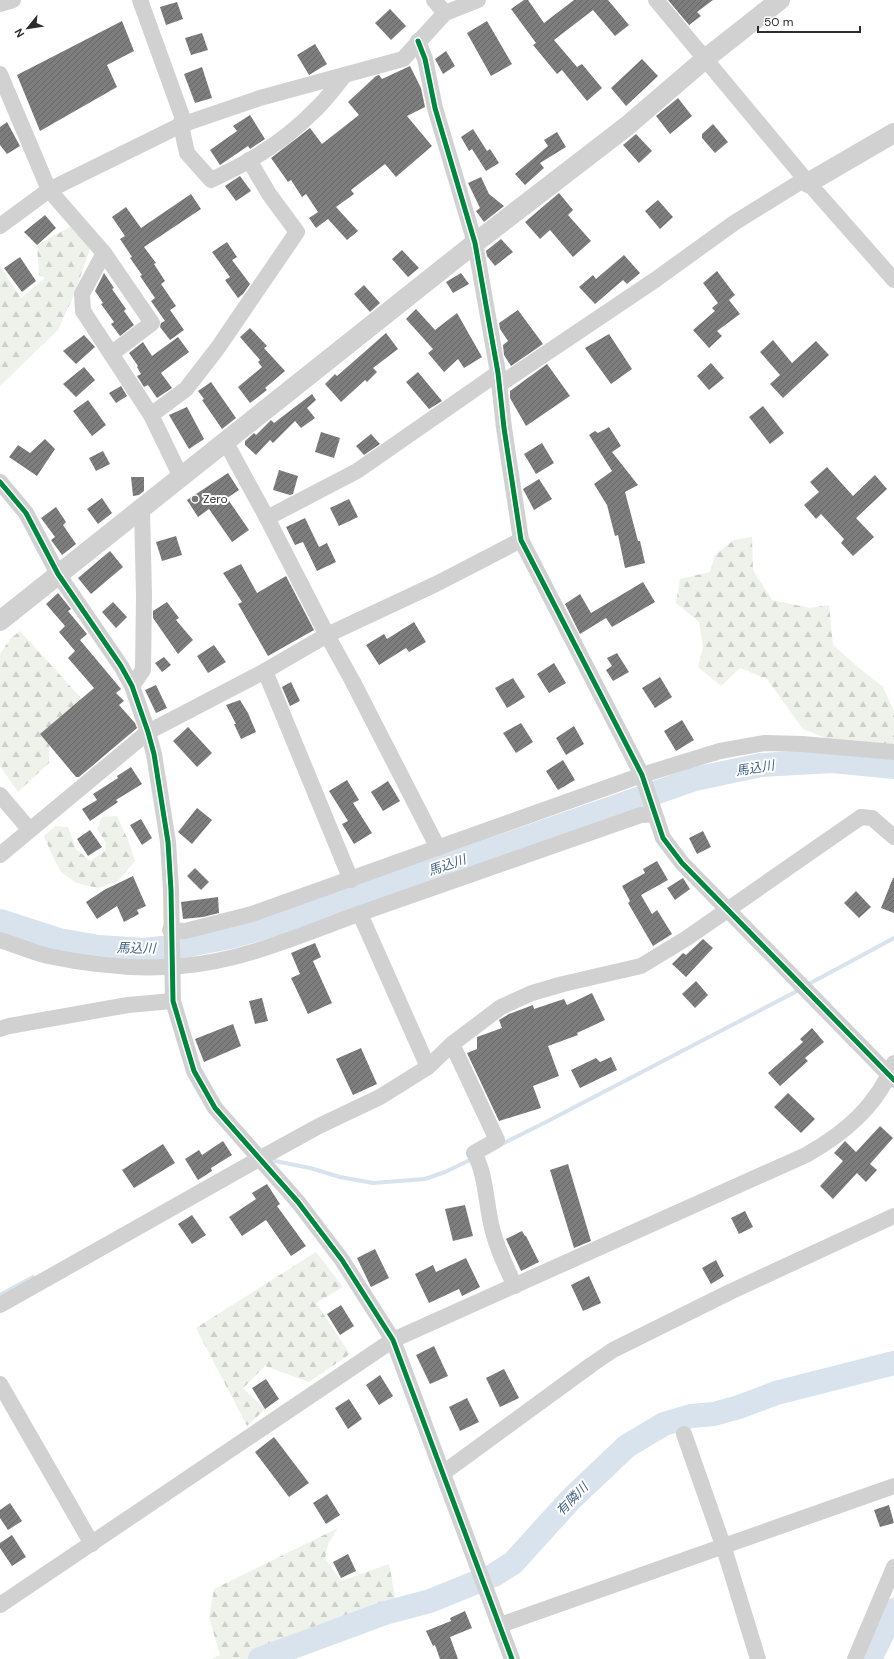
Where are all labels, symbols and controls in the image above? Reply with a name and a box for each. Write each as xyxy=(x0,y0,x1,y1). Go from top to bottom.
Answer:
north arrow xyxy=(8,8,48,48)
scale bar xyxy=(758,8,860,34)
text: 50 m xyxy=(764,14,793,30)
text: N xyxy=(11,26,27,40)
place label: Zero xyxy=(203,491,228,507)
marker: Zero xyxy=(190,494,200,504)
water label: 馬込川 xyxy=(734,756,778,779)
water label: 馬込川 xyxy=(426,850,470,879)
water label: 馬込川 xyxy=(116,939,158,957)
water label: 有隣川 xyxy=(552,1478,593,1519)

